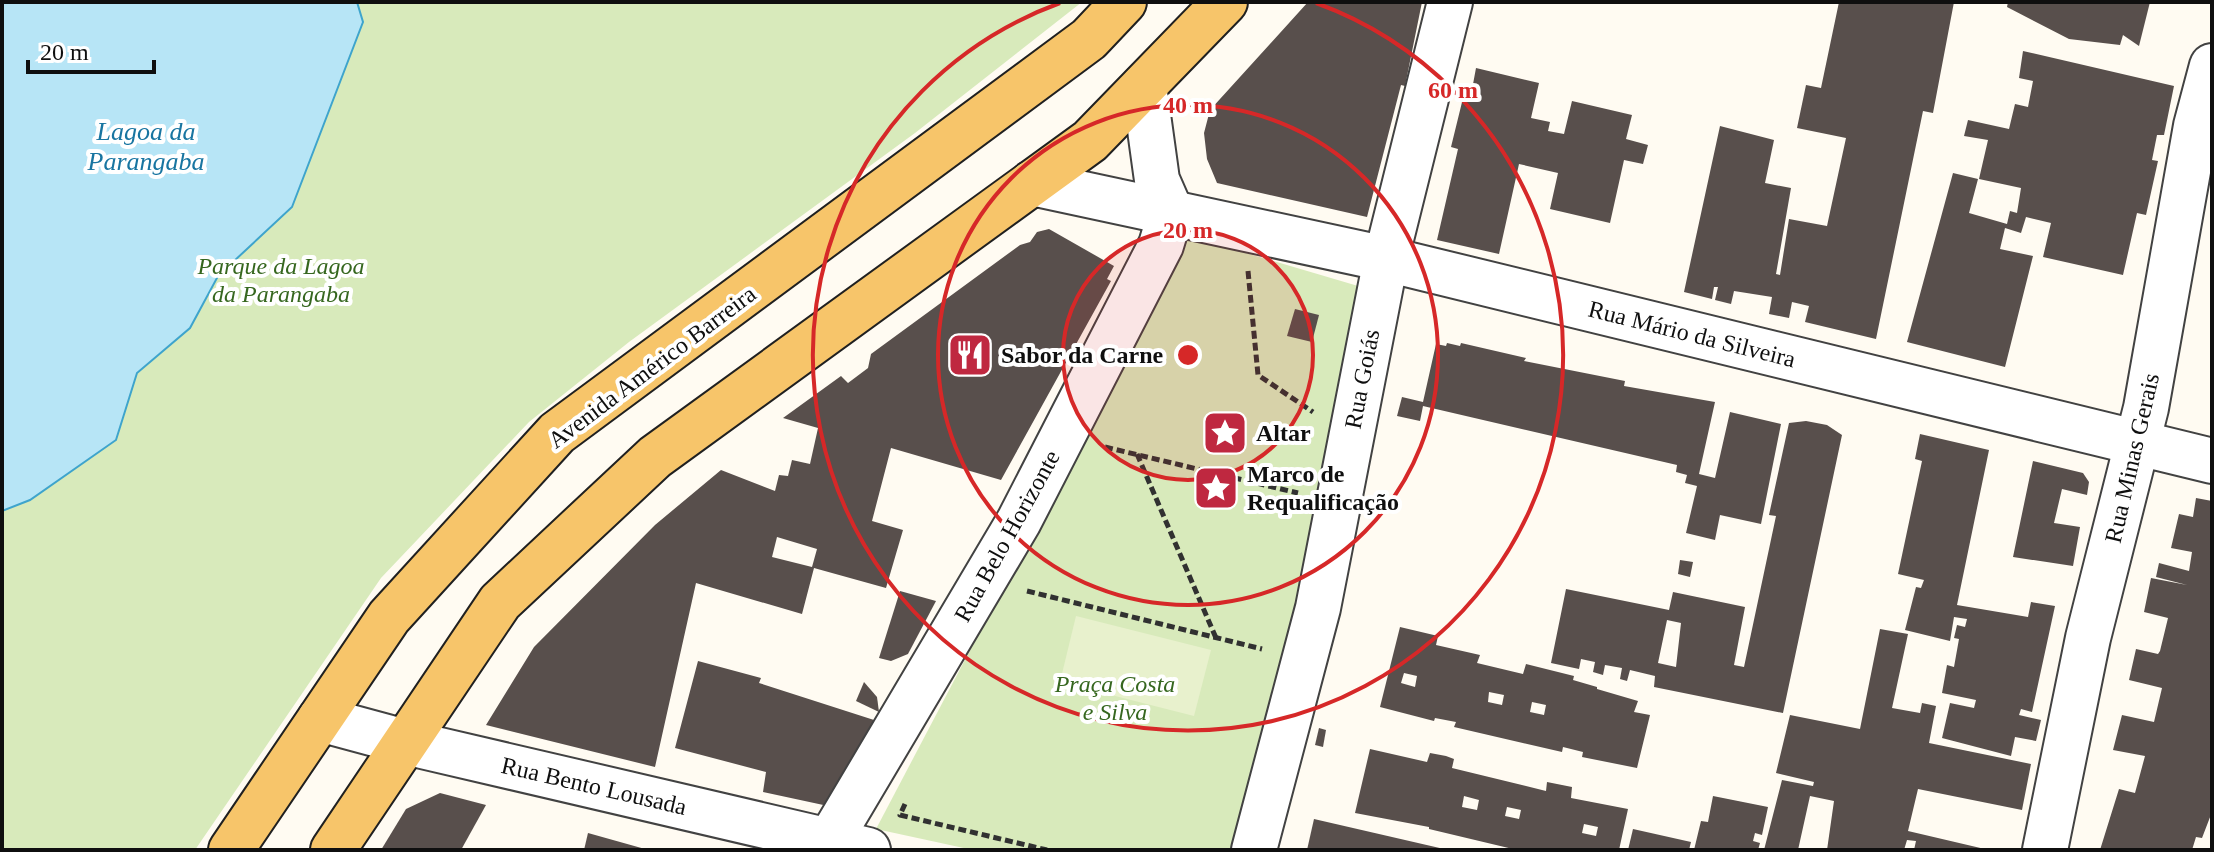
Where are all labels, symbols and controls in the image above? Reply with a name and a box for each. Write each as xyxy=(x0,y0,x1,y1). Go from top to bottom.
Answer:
scale bar xyxy=(28,24,154,74)
text: 20 m xyxy=(40,39,89,65)
text: 60 m xyxy=(1428,77,1478,103)
text: 40 m xyxy=(1163,92,1213,118)
water label: Lagoa da Parangaba xyxy=(87,117,205,176)
text: 20 m xyxy=(1163,217,1213,243)
park label: Parque da Lagoa da Parangaba xyxy=(196,253,365,307)
street label: Avenida Américo Barreira xyxy=(543,280,761,453)
street label: Rua Mário da Silveira xyxy=(1586,296,1799,372)
street label: Rua Goiás xyxy=(1340,327,1384,431)
restaurant icon: Sabor da Carne xyxy=(946,331,994,379)
centre of rings xyxy=(1174,341,1202,369)
place label: Sabor da Carne xyxy=(1001,342,1164,368)
street label: Rua Minas Gerais xyxy=(2100,371,2164,545)
place icon: Altar xyxy=(1201,409,1249,457)
place label: Altar xyxy=(1256,420,1311,446)
street label: Rua Belo Horizonte xyxy=(949,446,1065,626)
place label: Marco de Requalificação xyxy=(1247,461,1399,515)
place icon: Marco de Requalificação xyxy=(1192,464,1240,512)
park label: Praça Costa e Silva xyxy=(1054,671,1175,725)
street label: Rua Bento Lousada xyxy=(499,752,689,820)

